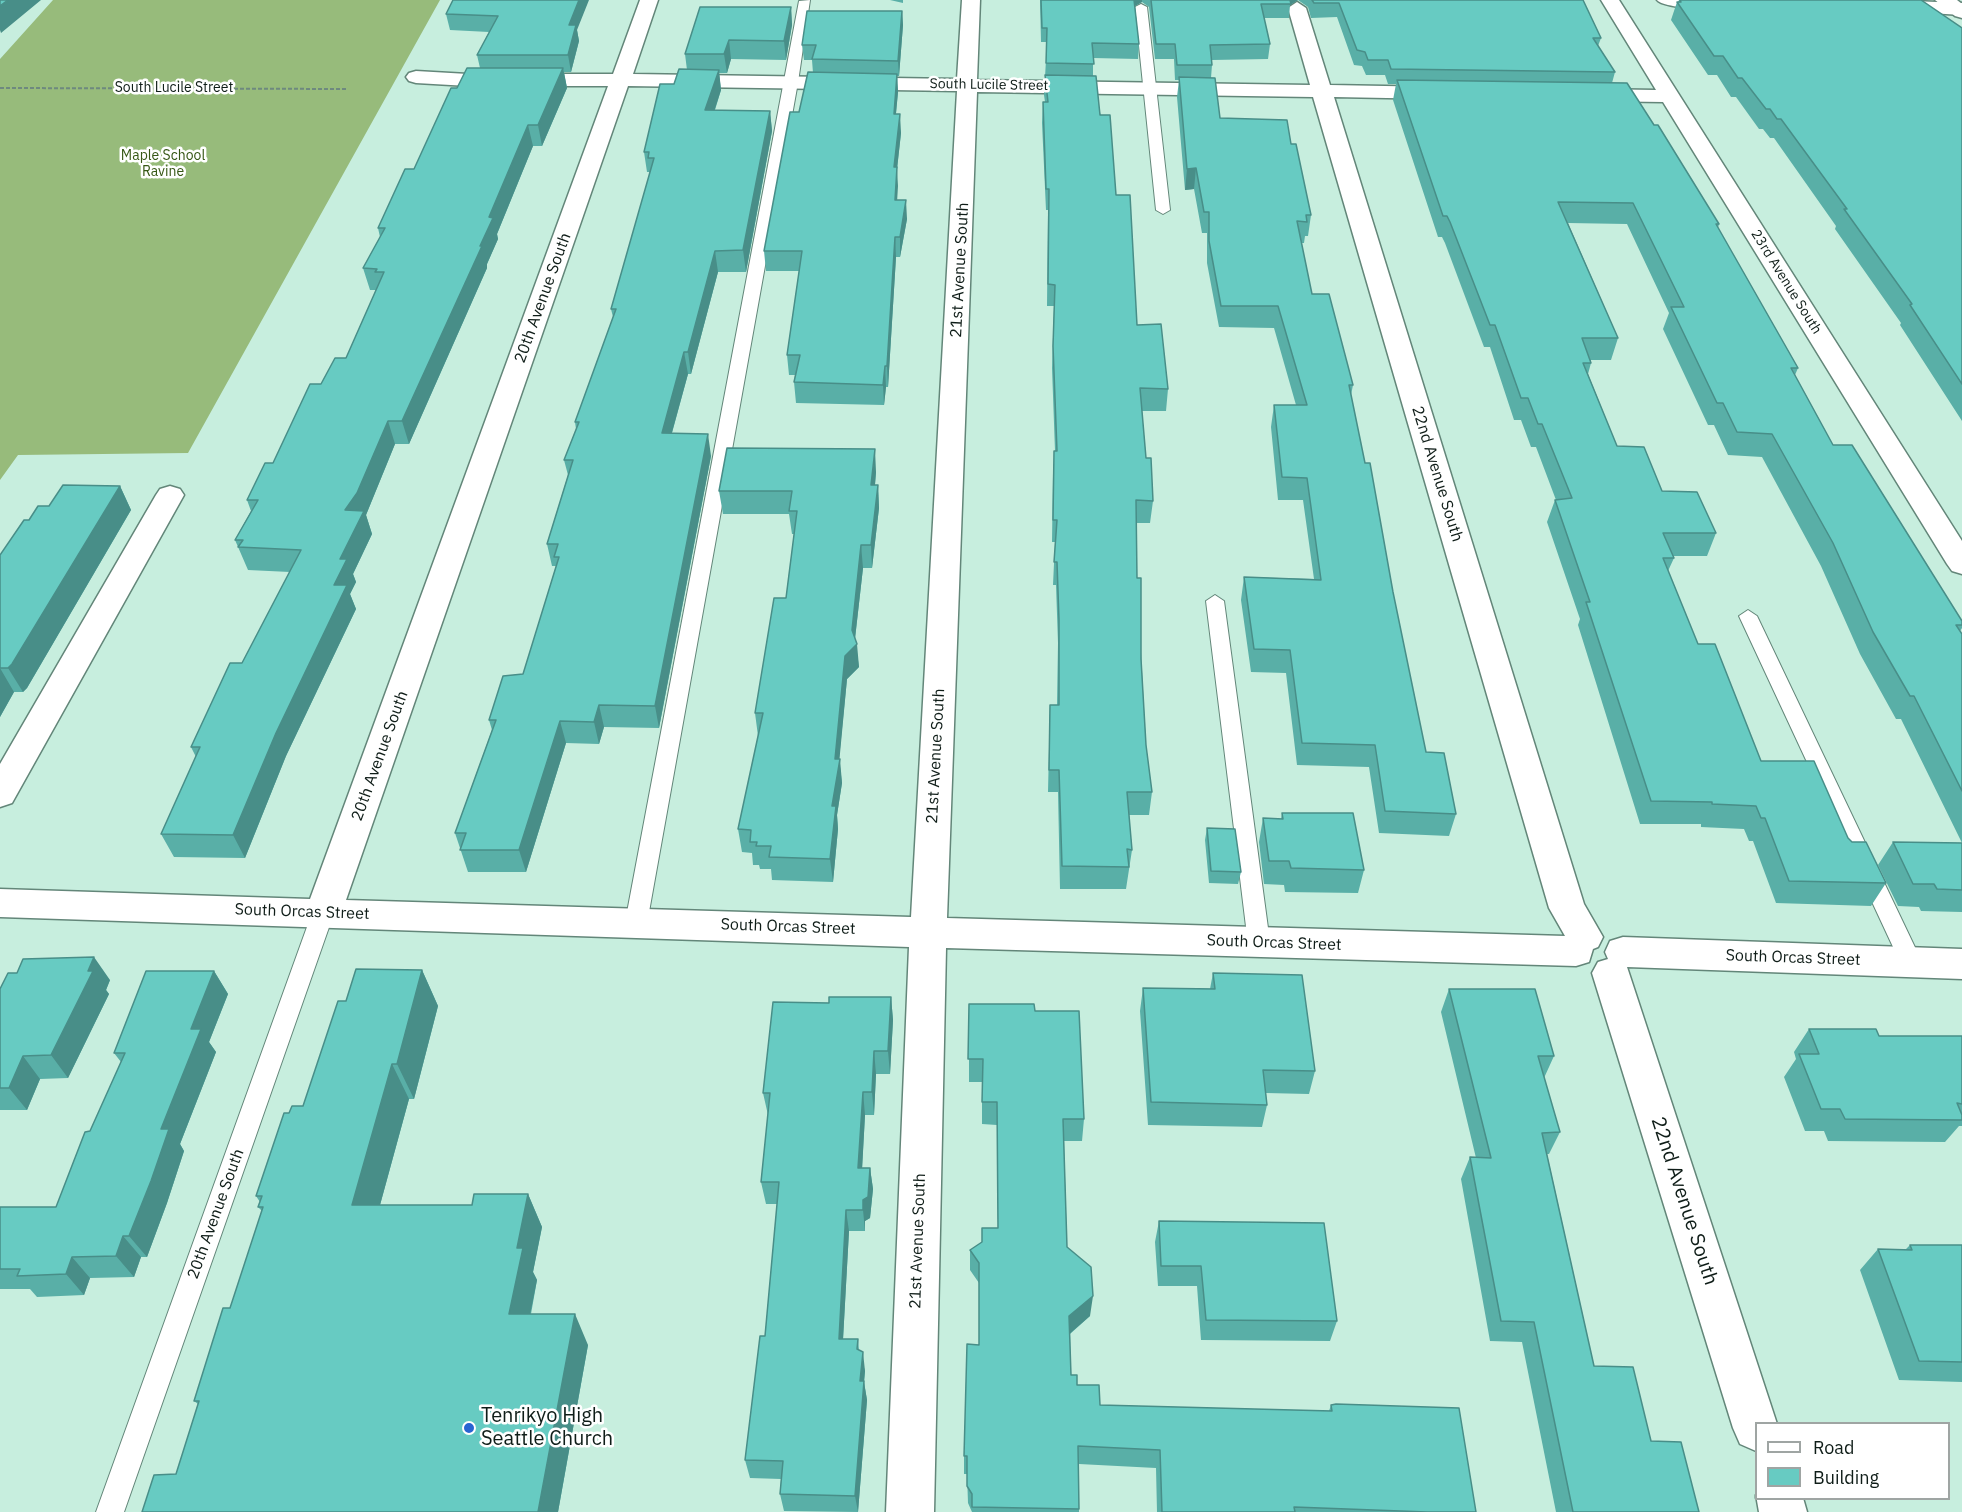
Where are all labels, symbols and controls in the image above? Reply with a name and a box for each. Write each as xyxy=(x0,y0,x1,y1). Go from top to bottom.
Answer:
street label: South Lucile Street xyxy=(930,76,1048,94)
street label: South Lucile Street xyxy=(115,80,233,96)
park label: Maple School Ravine xyxy=(121,148,205,180)
street label: 21st Avenue South xyxy=(947,202,973,338)
street label: 23rd Avenue South xyxy=(1747,227,1825,337)
street label: 20th Avenue South xyxy=(511,230,575,366)
street label: 22nd Avenue South xyxy=(1407,404,1467,544)
street label: 20th Avenue South xyxy=(348,688,412,824)
street label: 21st Avenue South xyxy=(923,688,949,824)
street label: South Orcas Street xyxy=(234,900,370,924)
street label: South Orcas Street xyxy=(720,915,856,939)
street label: South Orcas Street xyxy=(1206,931,1342,955)
street label: South Orcas Street xyxy=(1725,946,1861,970)
street label: 22nd Avenue South xyxy=(1645,1114,1723,1288)
street label: 20th Avenue South xyxy=(184,1146,248,1282)
street label: 21st Avenue South xyxy=(906,1173,930,1309)
place label: Tenrikyo High Seattle Church xyxy=(481,1404,613,1451)
marker: Tenrikyo High Seattle Church xyxy=(462,1421,476,1435)
legend xyxy=(1755,1422,1950,1500)
text: Road xyxy=(1813,1436,1854,1459)
text: Building xyxy=(1813,1466,1879,1489)

